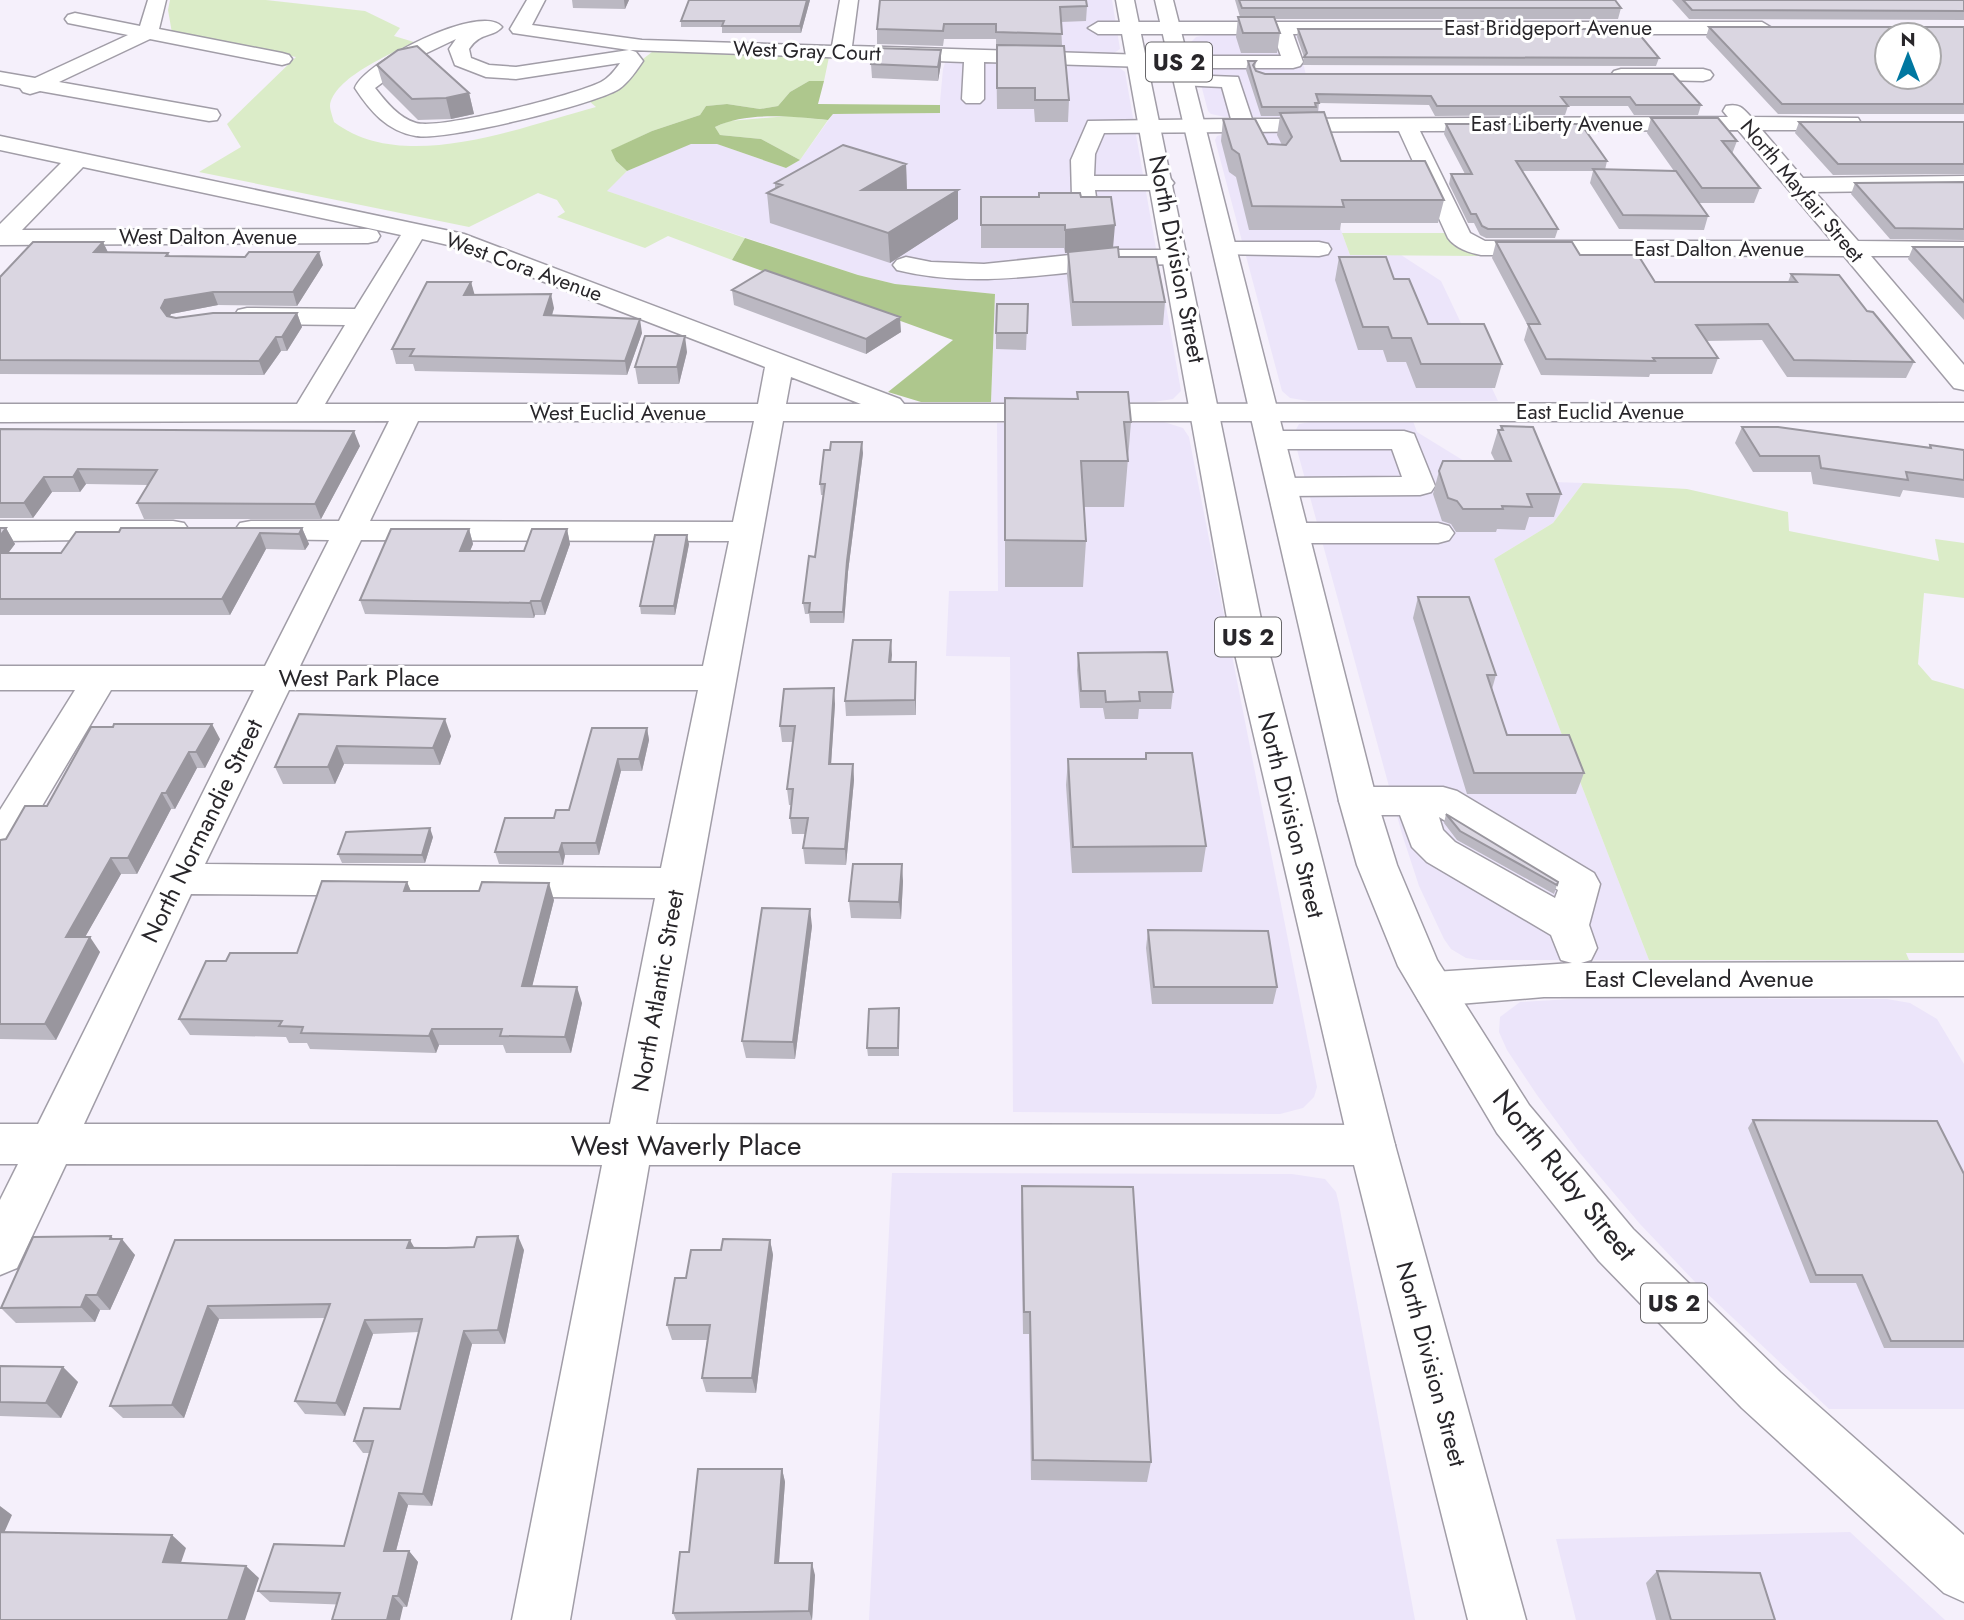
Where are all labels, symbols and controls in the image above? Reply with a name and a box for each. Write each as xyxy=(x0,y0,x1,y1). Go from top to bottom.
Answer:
street label: East Bridgeport Avenue xyxy=(1444,13,1652,43)
north arrow xyxy=(1873,21,1943,91)
text: N xyxy=(1900,26,1916,53)
street label: West Gray Court xyxy=(733,33,881,69)
road number: US 2 xyxy=(1146,43,1212,82)
street label: East Liberty Avenue xyxy=(1471,109,1643,139)
street label: North Mayfair Street xyxy=(1733,113,1871,269)
street label: North Division Street xyxy=(1140,152,1215,366)
street label: West Dalton Avenue xyxy=(119,222,297,252)
street label: West Cora Avenue xyxy=(442,225,607,309)
street label: East Dalton Avenue xyxy=(1634,234,1804,264)
street label: East Euclid Avenue xyxy=(1516,397,1684,427)
street label: West Euclid Avenue xyxy=(530,398,706,428)
road number: US 2 xyxy=(1215,618,1281,656)
street label: West Park Place xyxy=(279,660,439,695)
street label: North Division Street xyxy=(1249,708,1334,922)
street label: North Normandie Street xyxy=(132,713,271,949)
street label: North Atlantic Street xyxy=(623,887,693,1095)
street label: East Cleveland Avenue xyxy=(1584,961,1814,996)
street label: North Ruby Street xyxy=(1483,1081,1647,1270)
street label: West Waverly Place xyxy=(571,1125,801,1166)
street label: North Division Street xyxy=(1387,1257,1476,1471)
road number: US 2 xyxy=(1641,1284,1707,1322)

